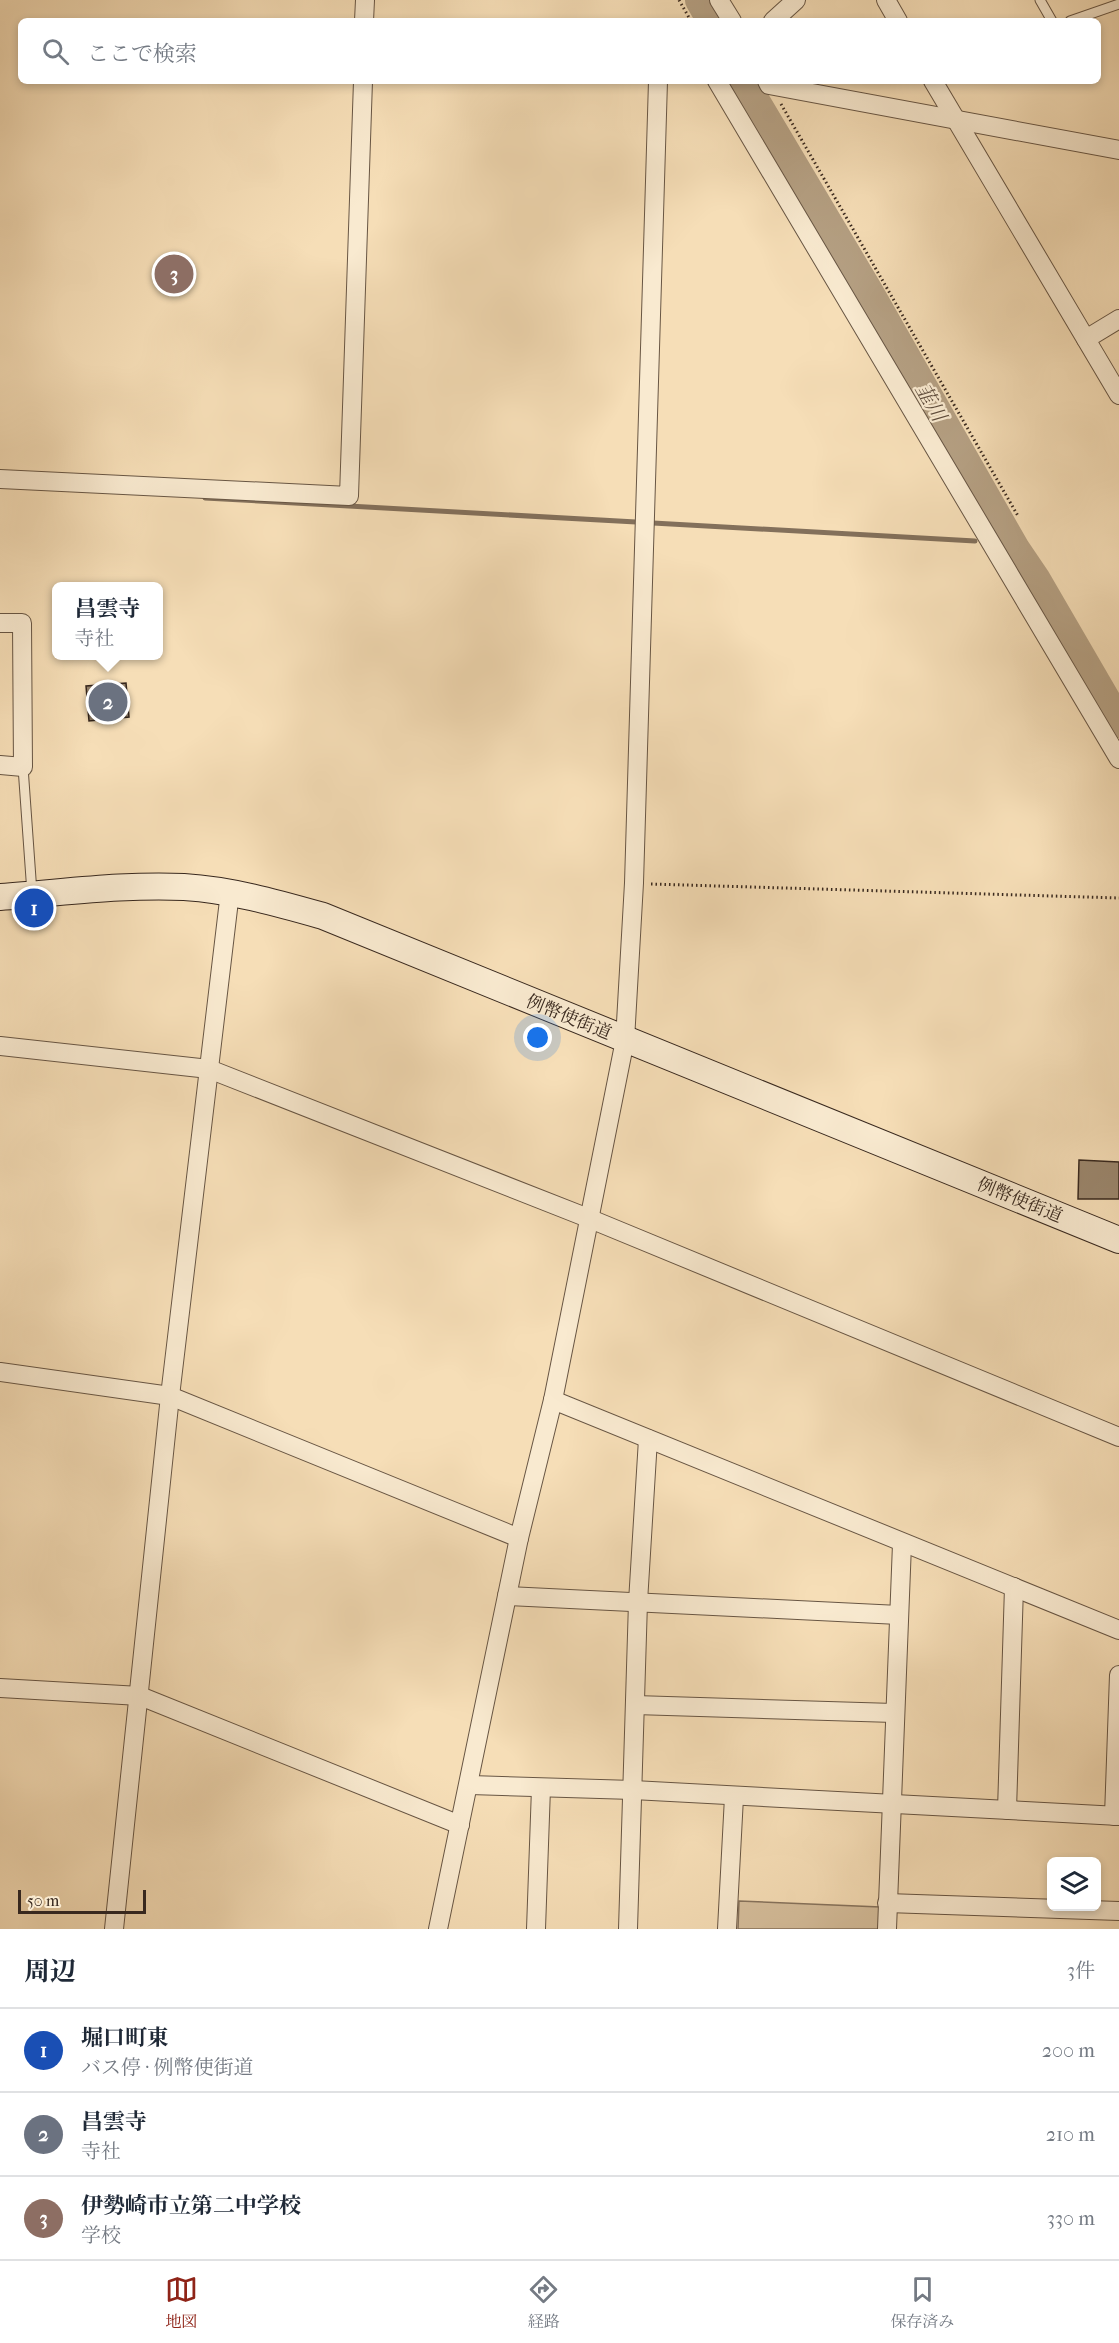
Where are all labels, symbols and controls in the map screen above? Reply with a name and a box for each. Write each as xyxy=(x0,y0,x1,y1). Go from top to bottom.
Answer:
search box xyxy=(18,18,1101,84)
icon: search xyxy=(39,35,72,68)
text: ここで検索 xyxy=(87,41,197,67)
pin: 3 xyxy=(154,252,194,296)
water label: 韮川 xyxy=(911,379,952,427)
popup xyxy=(52,582,163,660)
text: 昌雲寺 xyxy=(74,596,141,622)
text: 寺社 xyxy=(74,627,114,650)
pin: 2 xyxy=(88,680,128,724)
pin: 1 xyxy=(15,886,54,930)
street label: 例幣使街道 xyxy=(523,991,614,1044)
your location xyxy=(523,1023,552,1052)
street label: 例幣使街道 xyxy=(974,1174,1065,1227)
map controls xyxy=(1047,1857,1101,1911)
button: layers xyxy=(1047,1857,1101,1911)
scale bar xyxy=(18,1887,146,1914)
text: 50 m xyxy=(27,1891,59,1910)
text: 周辺 xyxy=(24,1956,76,1987)
text: 3件 xyxy=(1067,1959,1095,1982)
text: 堀口町東 xyxy=(81,2025,169,2051)
text: 1 xyxy=(40,2039,47,2062)
text: 200 m xyxy=(1042,2039,1095,2062)
text: バス停 · 例幣使街道 xyxy=(81,2056,254,2079)
text: 昌雲寺 xyxy=(81,2109,147,2135)
text: 2 xyxy=(38,2123,49,2146)
text: 210 m xyxy=(1046,2123,1095,2146)
text: 寺社 xyxy=(81,2140,121,2163)
text: 伊勢崎市立第二中学校 xyxy=(81,2193,301,2219)
text: 3 xyxy=(39,2207,48,2230)
text: 330 m xyxy=(1047,2207,1095,2230)
text: 学校 xyxy=(81,2224,121,2247)
tab: 地図 xyxy=(165,2273,198,2332)
tab: 経路 xyxy=(527,2273,560,2332)
tab: 保存済み xyxy=(890,2273,954,2332)

